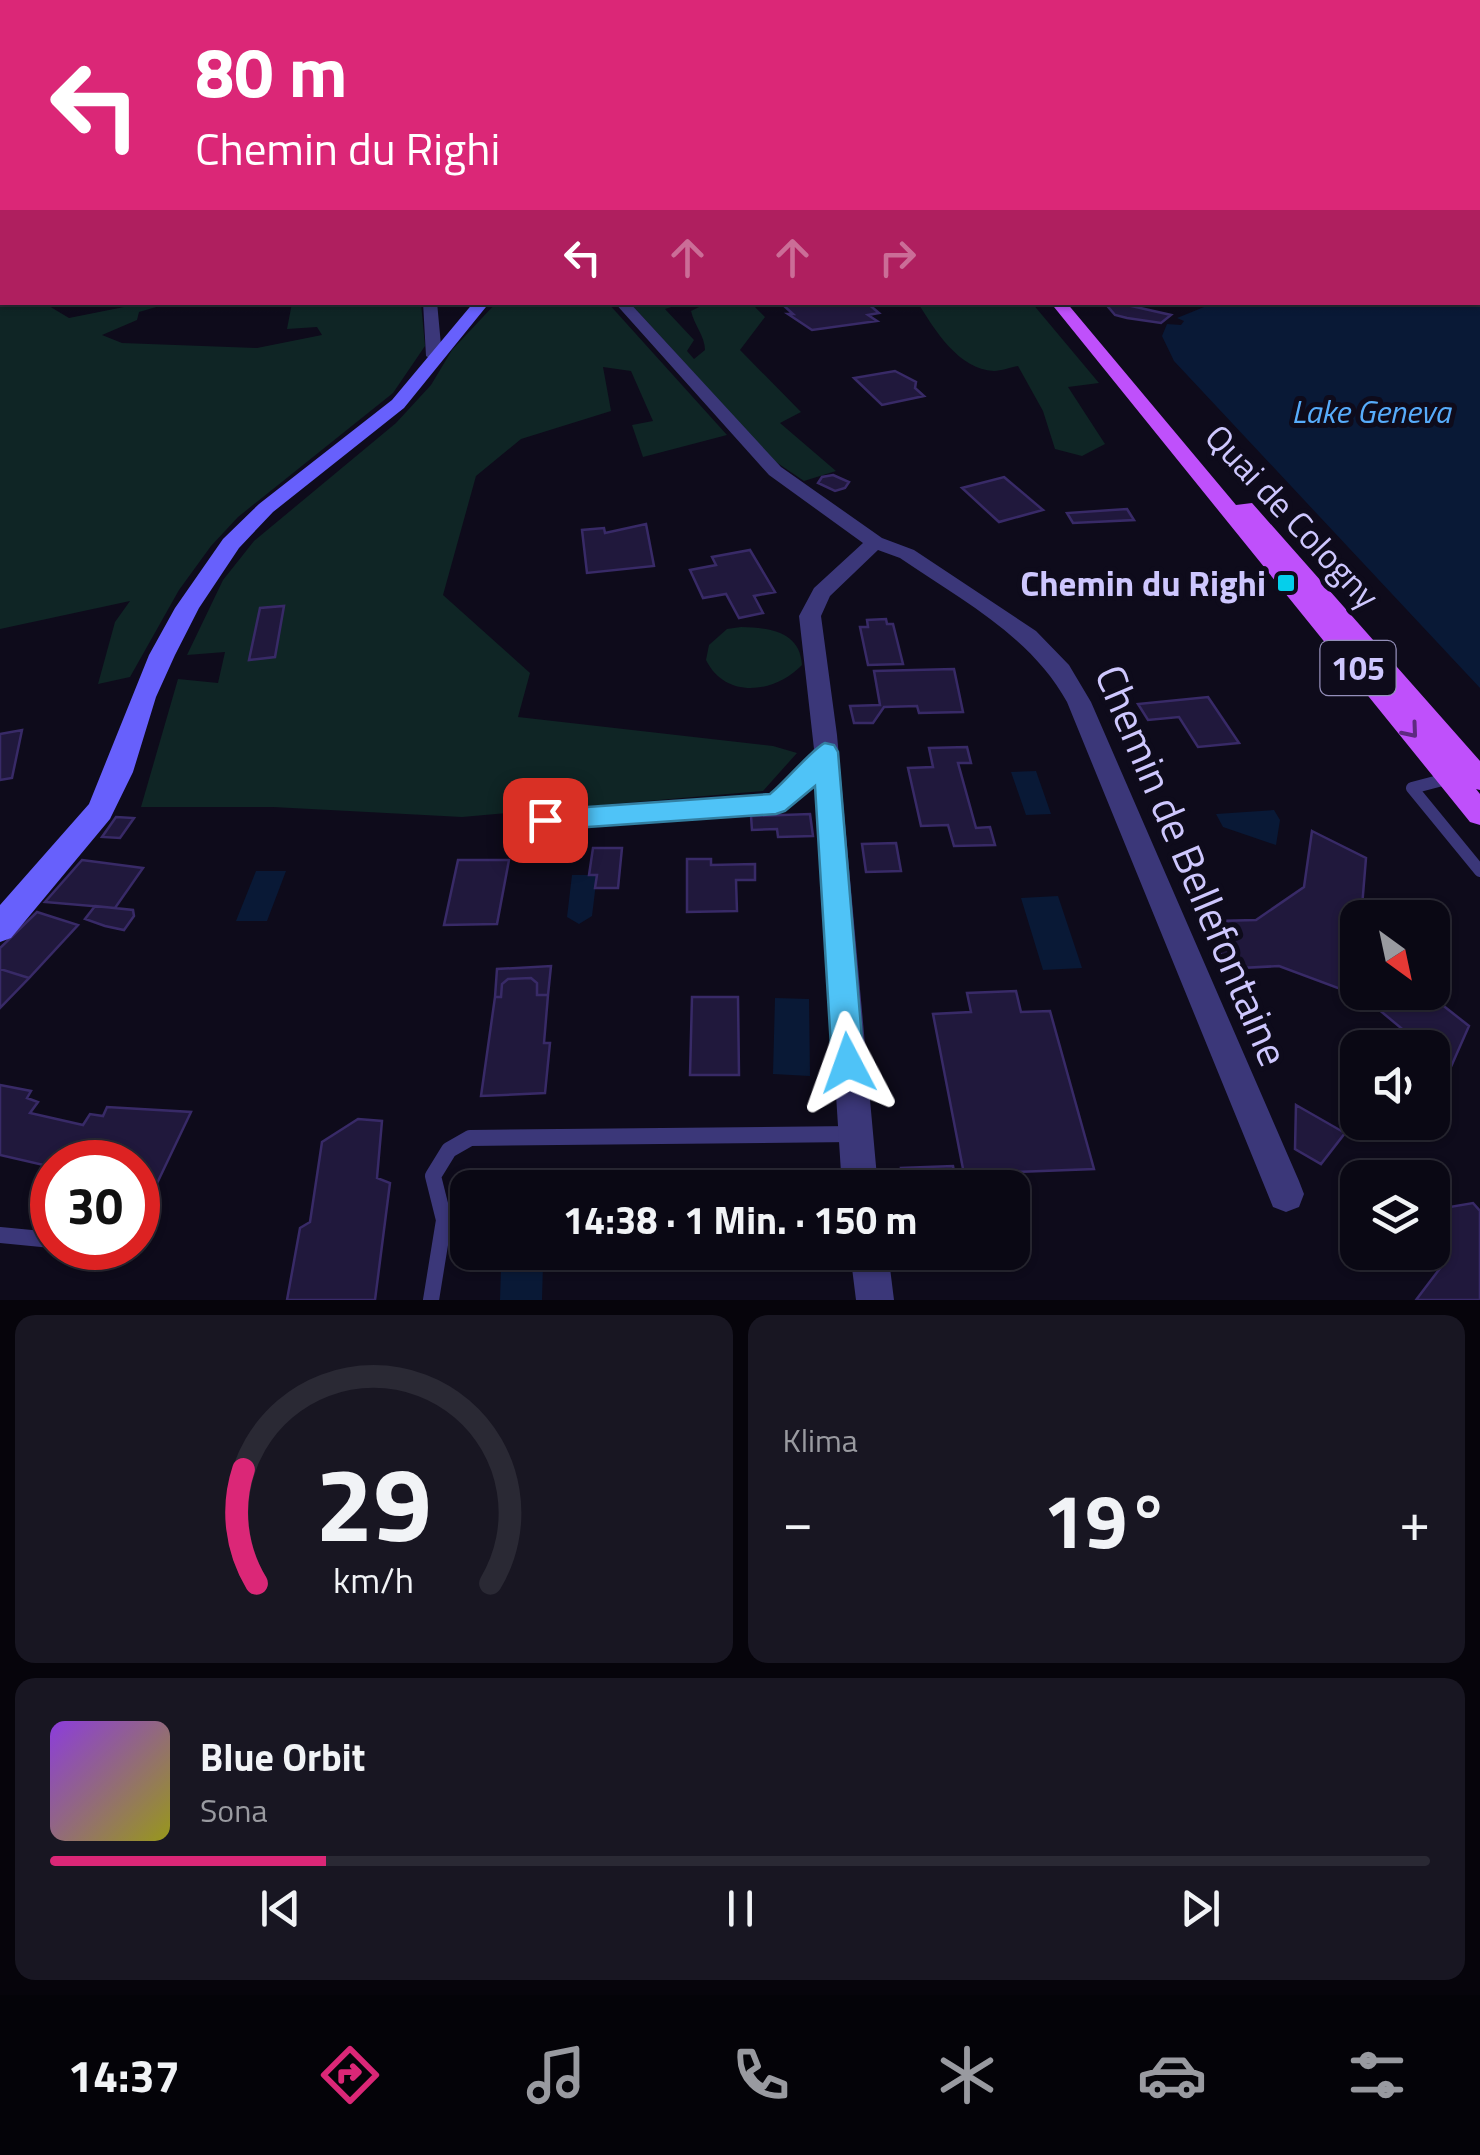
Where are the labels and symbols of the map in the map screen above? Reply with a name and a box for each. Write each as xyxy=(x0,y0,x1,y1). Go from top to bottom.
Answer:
water label: Lake Geneva xyxy=(1292,387,1452,435)
street label: Quai de Cologny xyxy=(1193,411,1393,621)
place label: Chemin du Righi xyxy=(1020,556,1266,610)
marker: Chemin du Righi xyxy=(1275,572,1297,594)
road number: 105 xyxy=(1320,641,1396,695)
street label: Chemin de Bellefontaine xyxy=(1080,655,1306,1075)
one-way arrow xyxy=(1399,719,1417,737)
pin xyxy=(503,778,588,863)
north arrow xyxy=(1340,900,1450,1010)
position arrow xyxy=(796,1011,900,1115)
speed limit sign: 30 xyxy=(30,1140,160,1270)

